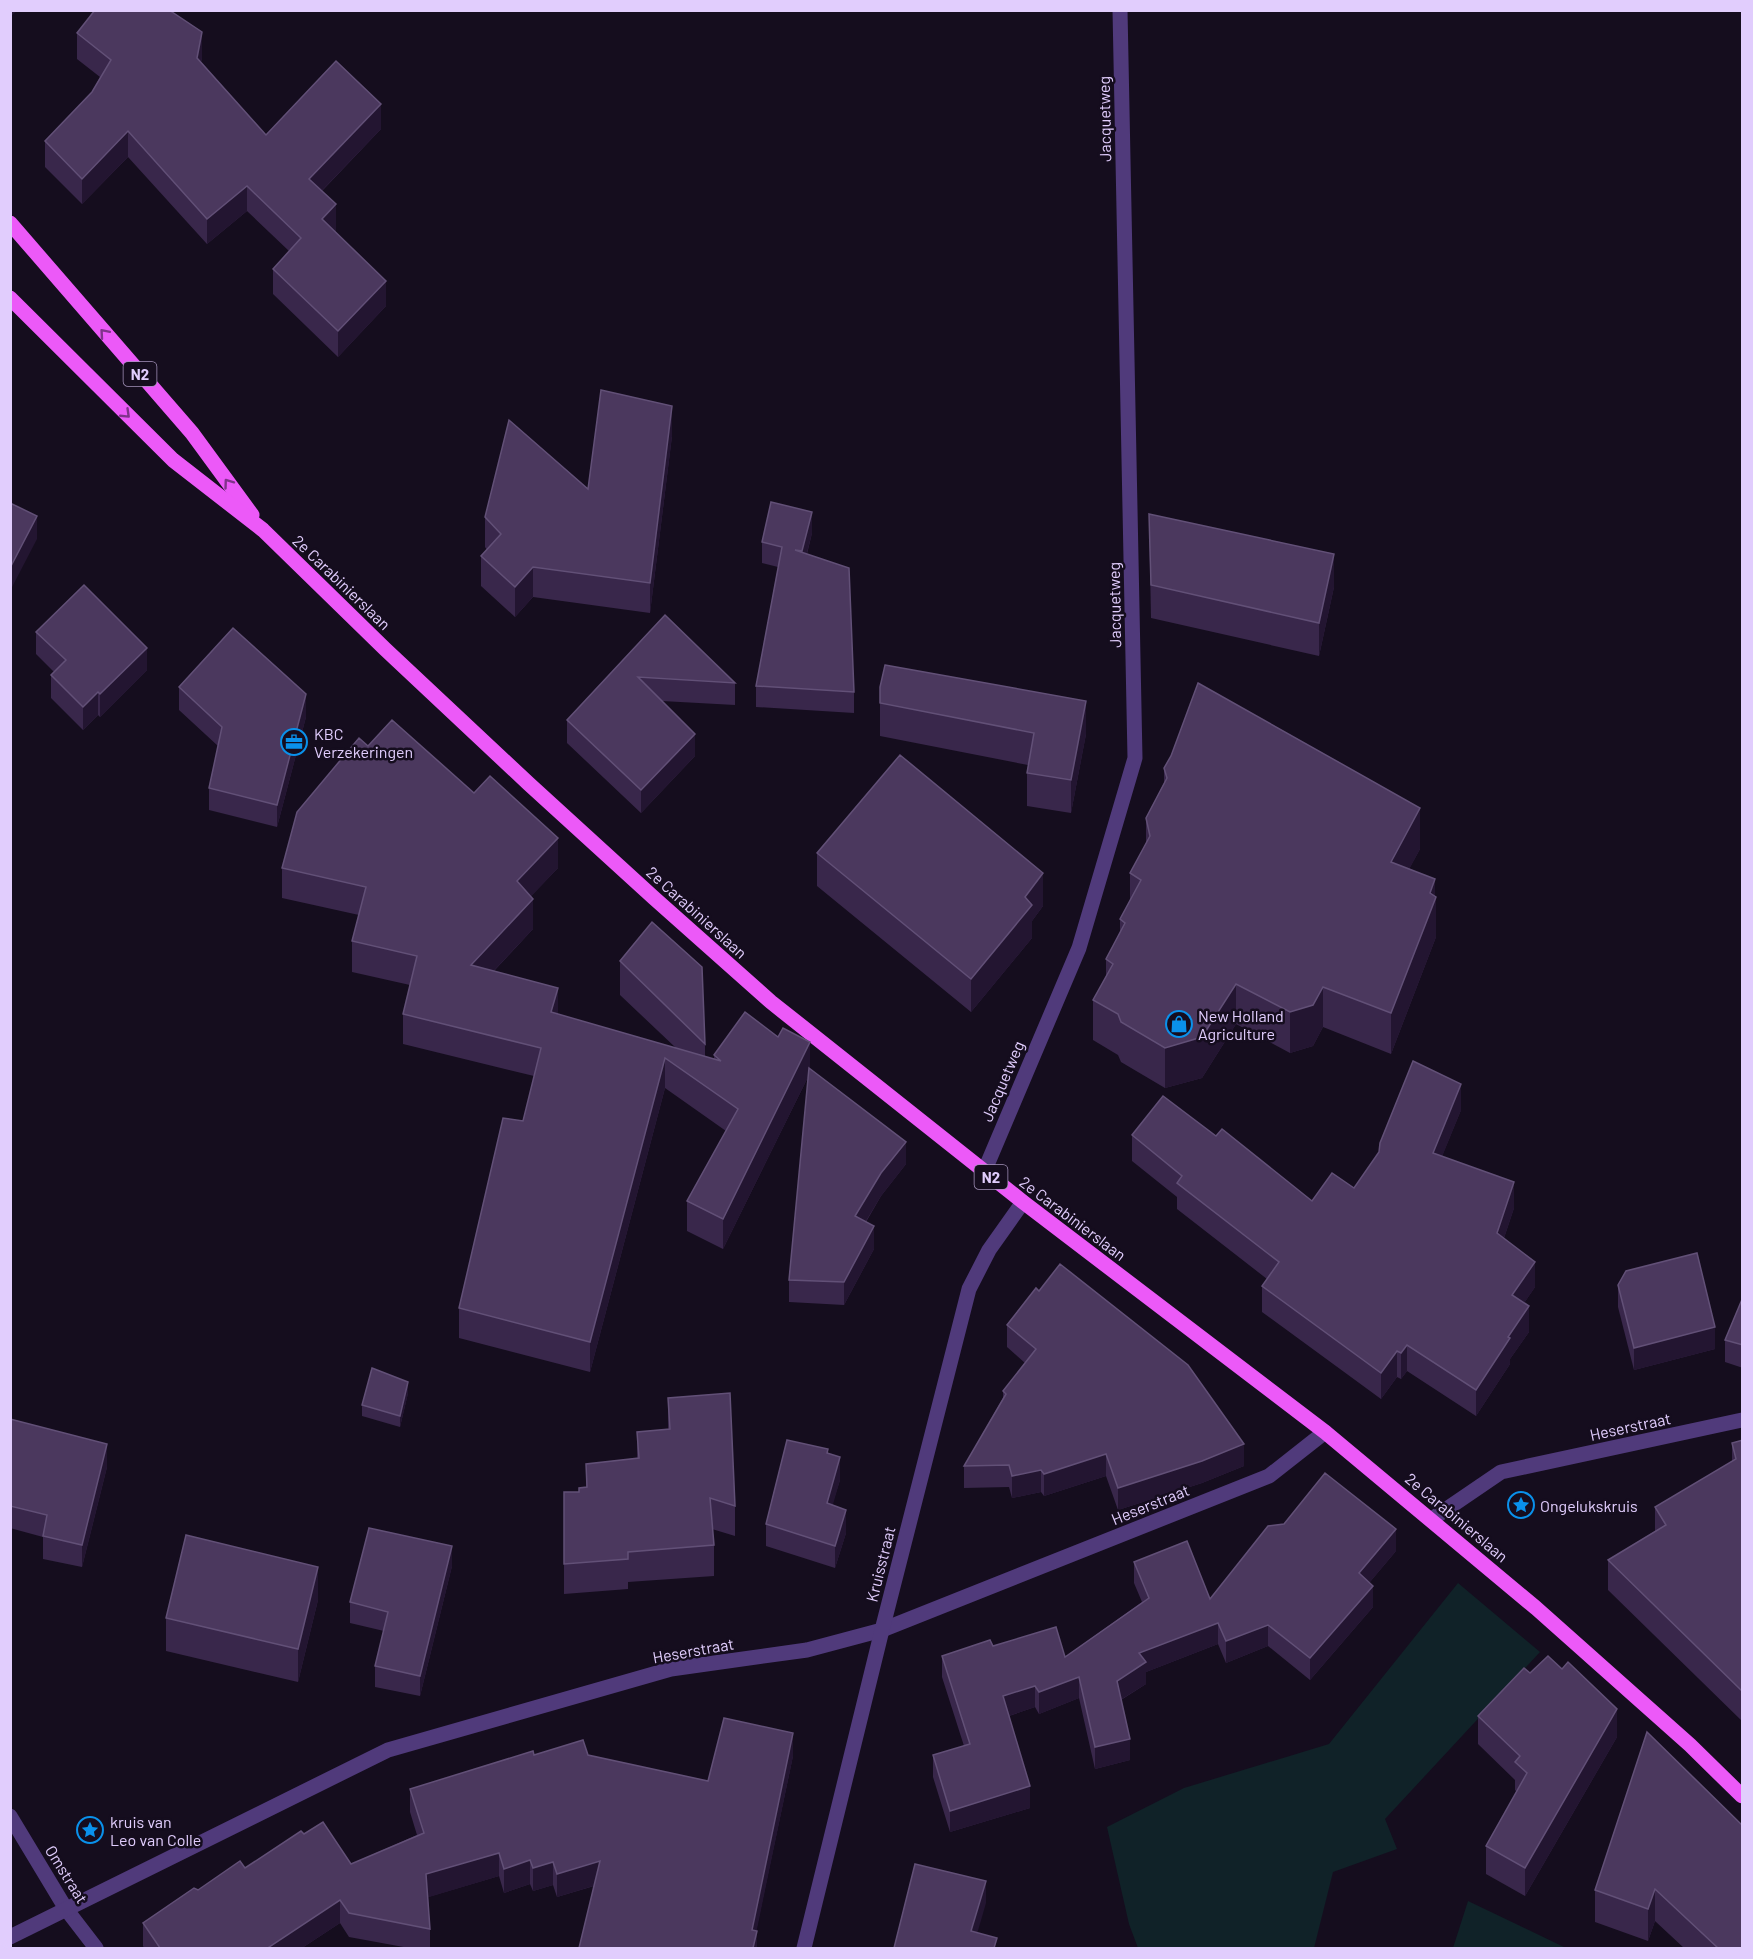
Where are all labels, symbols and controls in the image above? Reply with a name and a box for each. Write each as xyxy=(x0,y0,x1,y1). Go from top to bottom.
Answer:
street label: Jacquetweg xyxy=(1094,76,1114,162)
one-way arrow xyxy=(100,329,111,340)
road number: N2 xyxy=(124,362,156,386)
one-way arrow xyxy=(120,407,130,418)
one-way arrow xyxy=(225,478,236,489)
street label: 2e Carabinierslaan xyxy=(289,531,395,633)
street label: Jacquetweg xyxy=(1104,562,1124,648)
place label: KBC Verzekeringen xyxy=(314,724,413,761)
office icon: KBC Verzekeringen xyxy=(279,727,309,757)
street label: 2e Carabinierslaan xyxy=(643,862,751,962)
place label: New Holland Agriculture xyxy=(1198,1006,1284,1043)
shop icon: New Holland Agriculture xyxy=(1164,1009,1194,1039)
street label: Jacquetweg xyxy=(977,1038,1027,1124)
road number: N2 xyxy=(974,1165,1008,1189)
street label: 2e Carabinierslaan xyxy=(1016,1172,1130,1264)
street label: Heserstraat xyxy=(1588,1408,1672,1444)
street label: 2e Carabinierslaan xyxy=(1402,1469,1512,1565)
street label: Heserstraat xyxy=(1108,1480,1192,1528)
place icon: Ongelukskruis xyxy=(1506,1490,1536,1520)
place label: Ongelukskruis xyxy=(1540,1496,1638,1515)
street label: Kruisstraat xyxy=(861,1524,899,1604)
street label: Heserstraat xyxy=(651,1634,735,1666)
place label: kruis van Leo van Colle xyxy=(110,1812,201,1849)
place icon: kruis van Leo van Colle xyxy=(75,1815,105,1845)
street label: Omstraat xyxy=(42,1842,92,1906)

